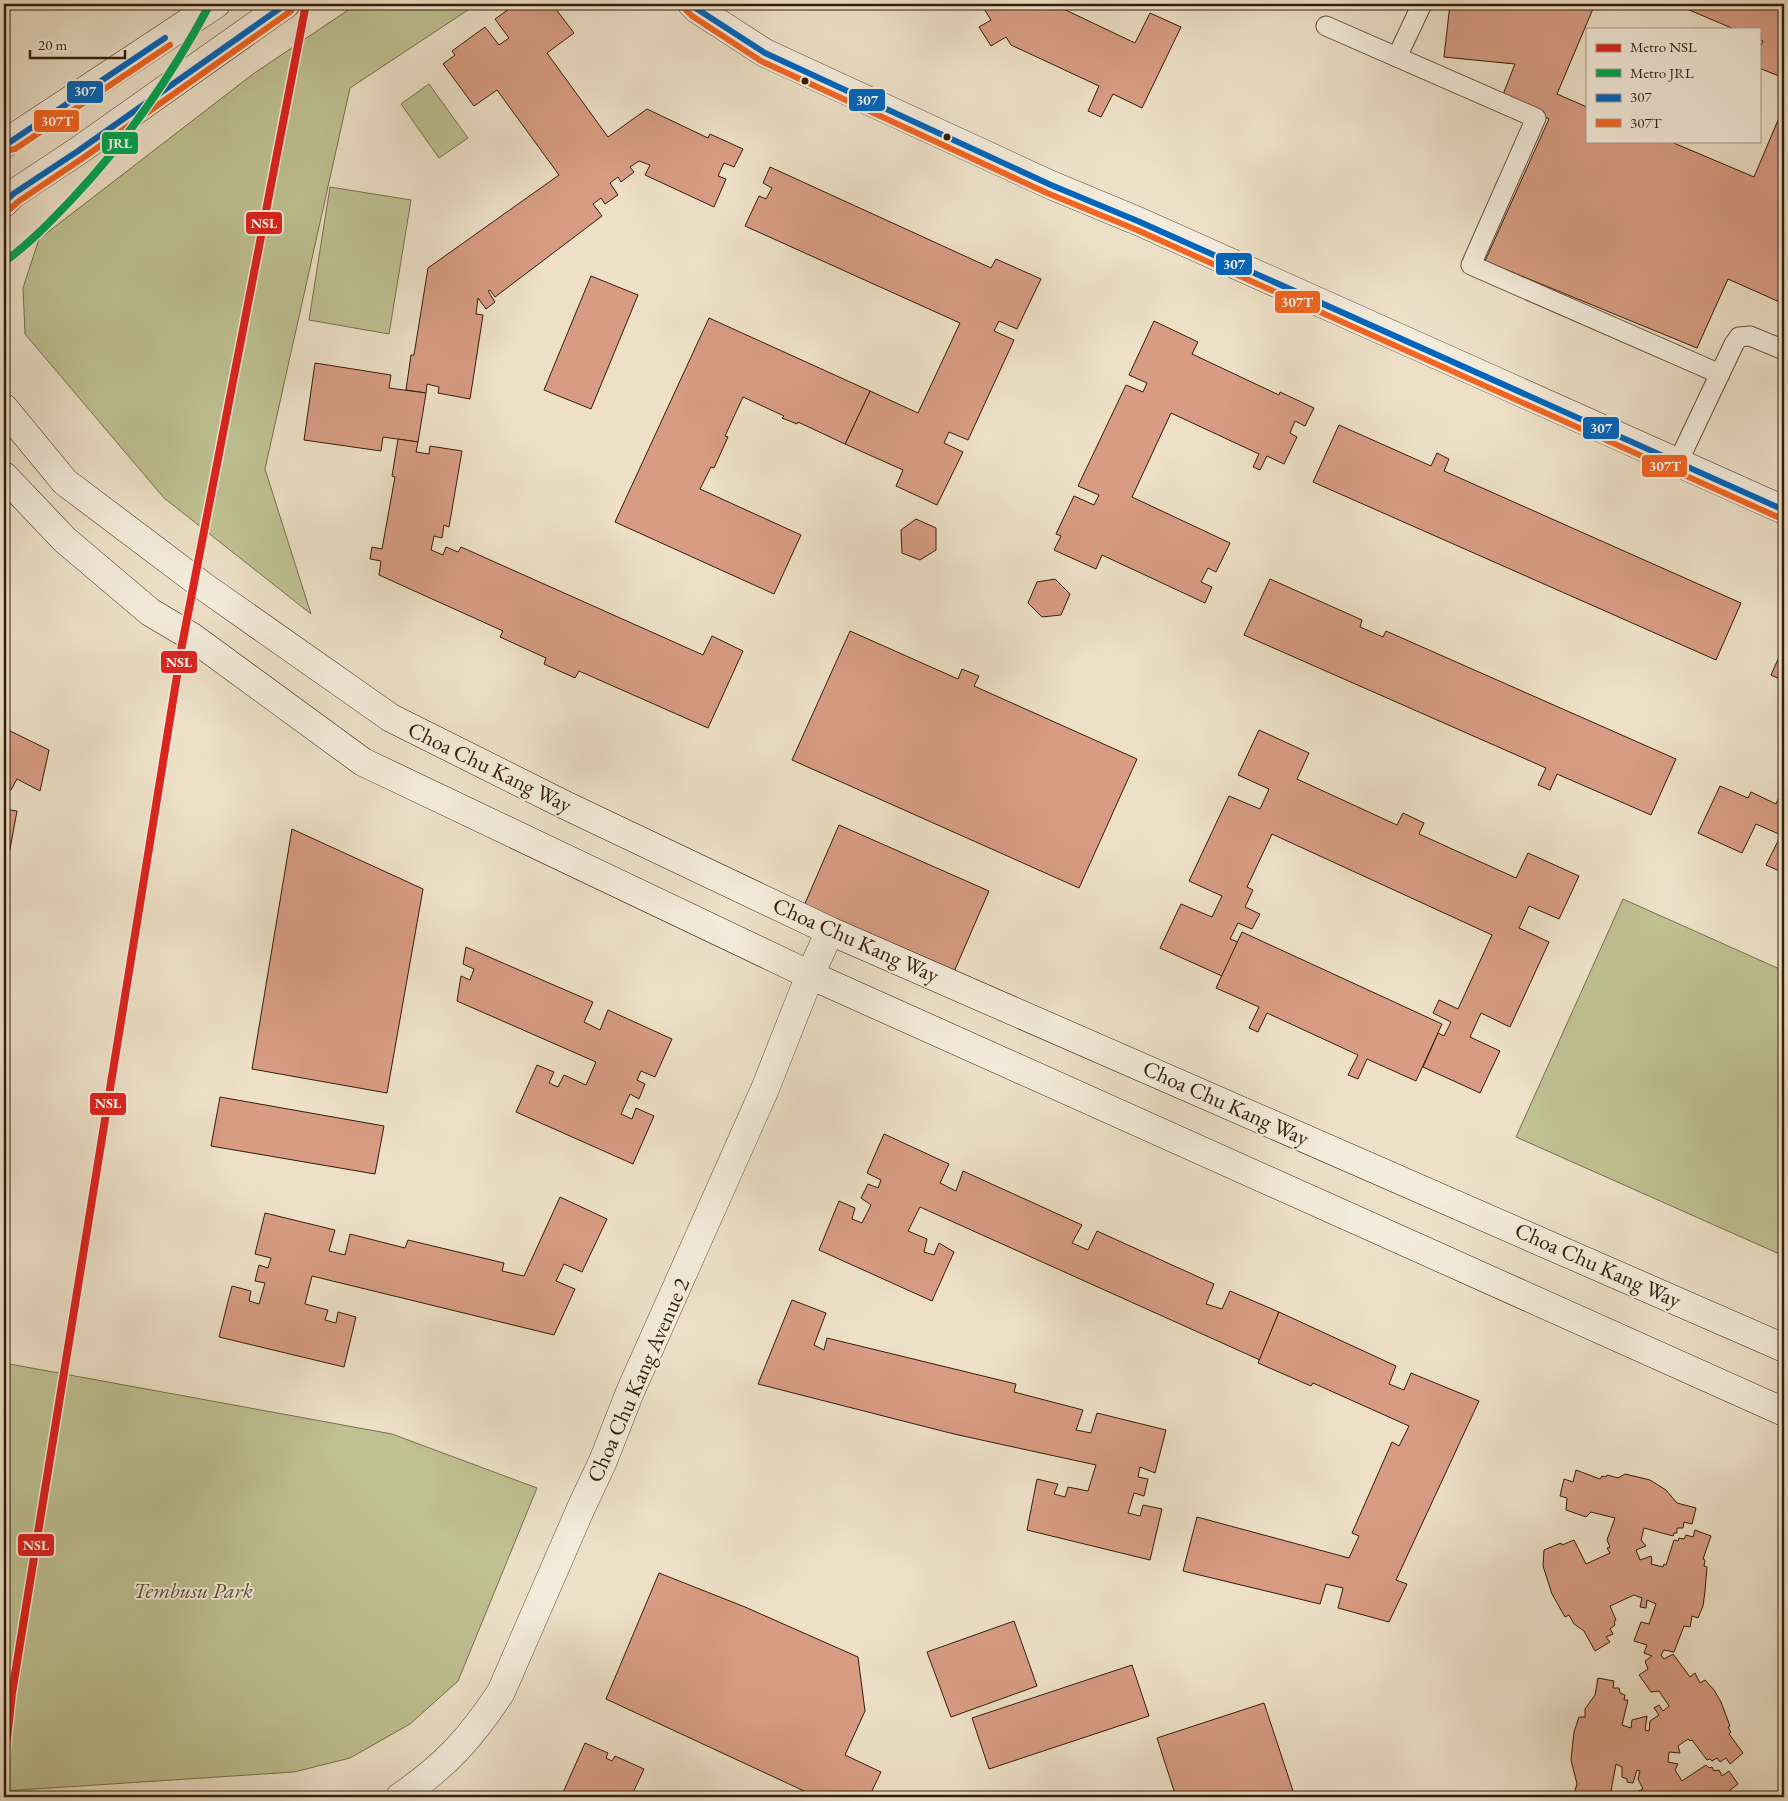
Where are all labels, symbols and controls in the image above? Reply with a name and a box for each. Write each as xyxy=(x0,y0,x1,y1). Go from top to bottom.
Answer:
scale bar xyxy=(30,28,125,60)
legend xyxy=(1586,28,1760,142)
text: 20 m xyxy=(38,35,67,54)
text: Metro NSL xyxy=(1630,37,1697,56)
text: Metro JRL xyxy=(1630,63,1694,82)
unlabelled marker xyxy=(800,76,810,86)
line badge: 307 xyxy=(66,80,104,104)
text: 307 xyxy=(74,82,97,100)
text: 307 xyxy=(1630,87,1652,106)
line badge: 307 xyxy=(848,88,886,112)
text: 307 xyxy=(856,91,879,109)
line badge: 307T xyxy=(33,109,80,133)
text: 307T xyxy=(41,112,73,130)
text: 307T xyxy=(1630,113,1663,132)
line badge: JRL xyxy=(101,131,139,155)
unlabelled marker xyxy=(942,132,952,142)
text: JRL xyxy=(106,134,133,152)
line badge: NSL xyxy=(245,211,283,235)
text: NSL xyxy=(251,214,278,232)
line badge: 307 xyxy=(1215,252,1253,276)
text: 307 xyxy=(1223,255,1246,273)
line badge: 307T xyxy=(1274,290,1321,314)
text: 307T xyxy=(1281,293,1313,311)
line badge: 307 xyxy=(1582,416,1620,440)
text: 307 xyxy=(1590,419,1613,437)
line badge: 307T xyxy=(1641,454,1688,478)
text: 307T xyxy=(1649,457,1681,475)
line badge: NSL xyxy=(160,650,198,674)
text: NSL xyxy=(166,653,193,671)
street label: Choa Chu Kang Way xyxy=(403,715,577,819)
street label: Choa Chu Kang Way xyxy=(768,890,944,990)
street label: Choa Chu Kang Way xyxy=(1138,1053,1314,1153)
line badge: NSL xyxy=(89,1092,127,1116)
text: NSL xyxy=(95,1094,122,1112)
street label: Choa Chu Kang Way xyxy=(1510,1215,1686,1315)
street label: Choa Chu Kang Avenue 2 xyxy=(580,1273,696,1487)
line badge: NSL xyxy=(17,1533,55,1557)
text: NSL xyxy=(23,1536,50,1554)
park label: Tembusu Park xyxy=(133,1576,253,1605)

